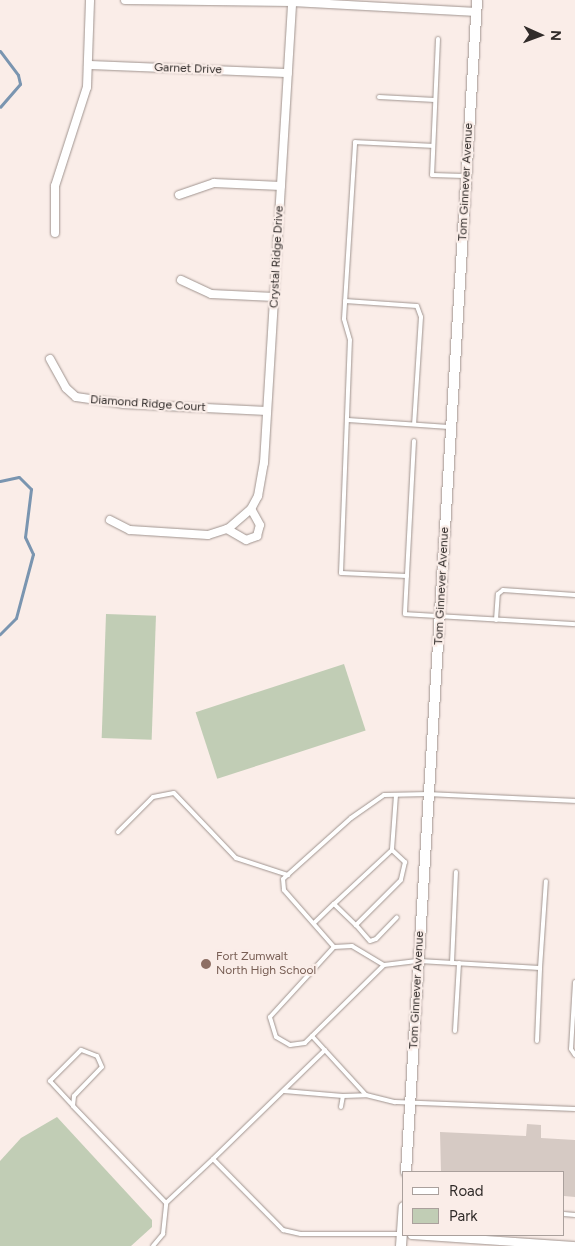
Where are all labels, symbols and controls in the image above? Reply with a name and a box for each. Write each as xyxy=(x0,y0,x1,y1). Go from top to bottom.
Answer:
north arrow xyxy=(515,10,565,60)
text: N xyxy=(547,30,564,41)
street label: Garnet Drive xyxy=(154,61,222,77)
street label: Tom Ginnever Avenue xyxy=(456,123,476,241)
street label: Crystal Ridge Drive xyxy=(267,205,287,309)
street label: Diamond Ridge Court xyxy=(90,393,206,415)
street label: Tom Ginnever Avenue xyxy=(432,527,452,645)
street label: Tom Ginnever Avenue xyxy=(407,931,427,1049)
place label: Fort Zumwalt North High School xyxy=(216,950,316,978)
marker: Fort Zumwalt North High School xyxy=(200,958,212,970)
legend xyxy=(402,1171,565,1236)
text: Road xyxy=(449,1182,484,1200)
text: Park xyxy=(449,1207,478,1225)

